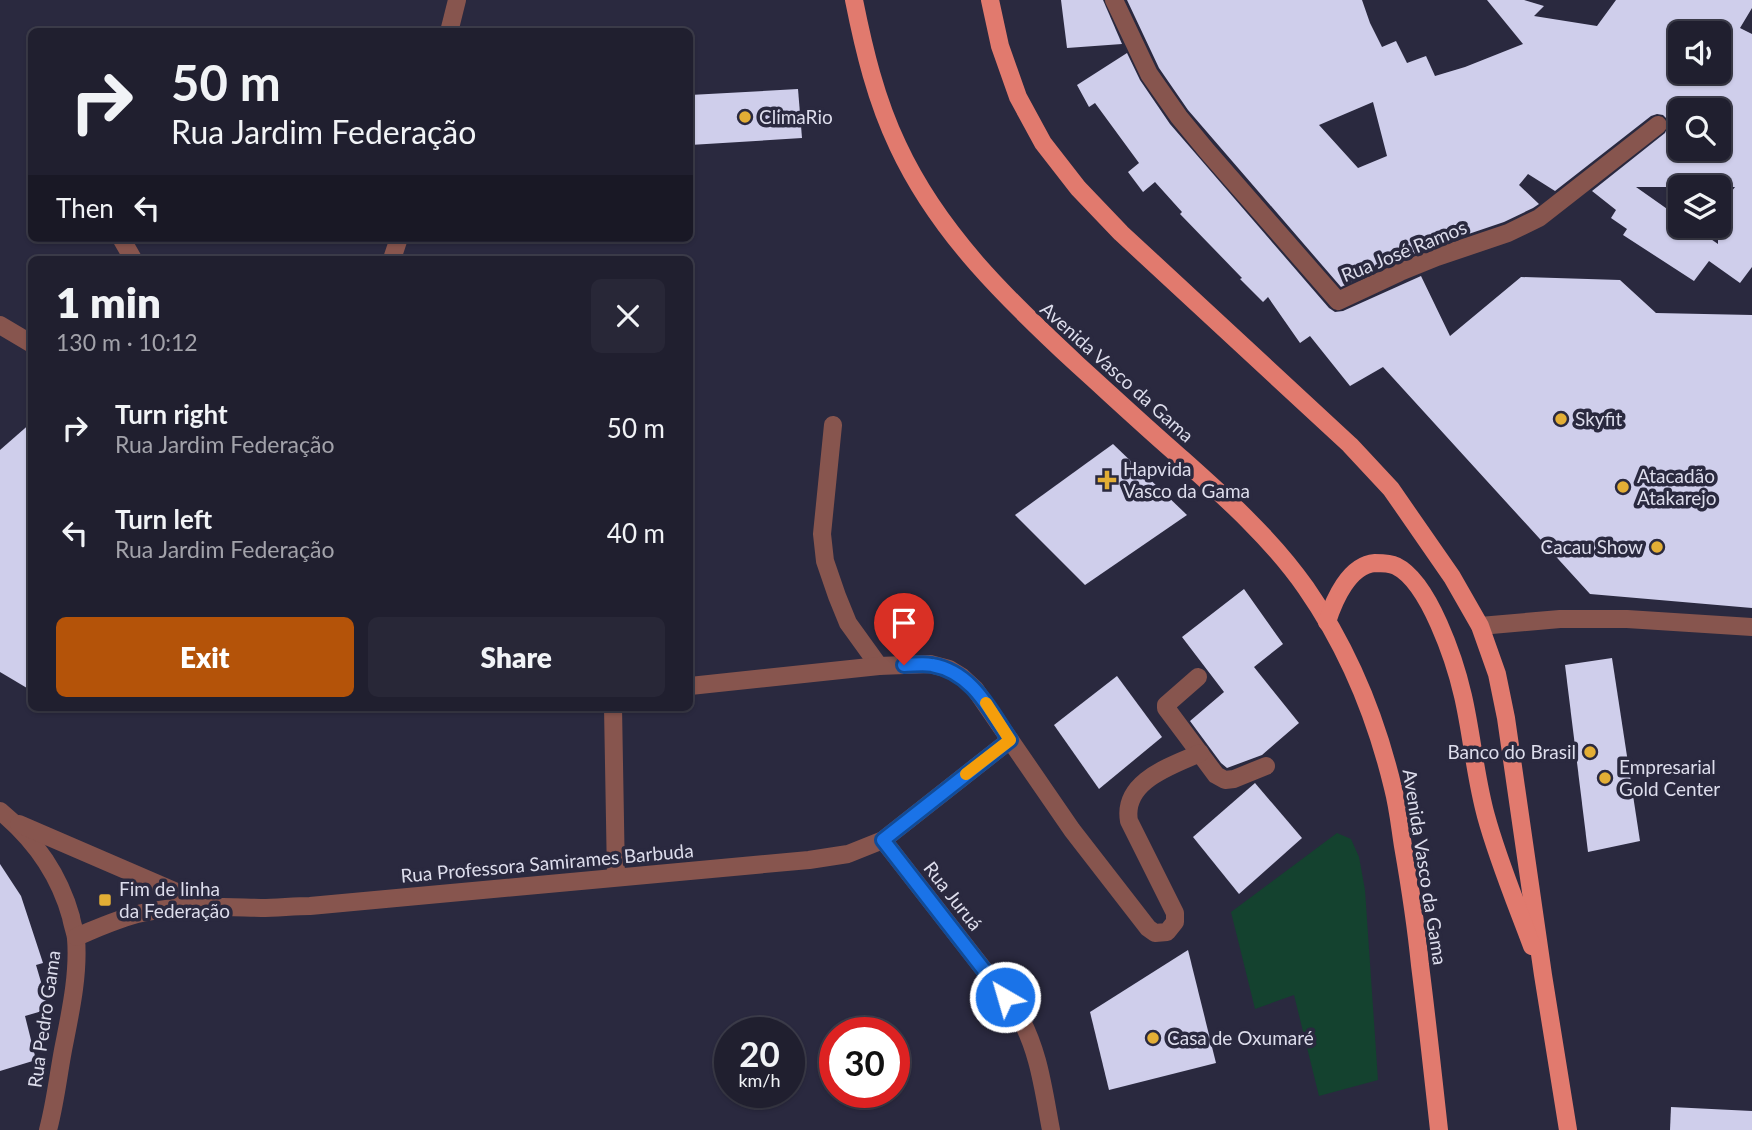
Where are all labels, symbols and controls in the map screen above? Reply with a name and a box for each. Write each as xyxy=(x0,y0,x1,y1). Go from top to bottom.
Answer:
map controls xyxy=(1668,21,1731,238)
button: sound xyxy=(1668,21,1731,84)
text: 50 m xyxy=(171,53,281,111)
icon: right xyxy=(56,56,147,147)
button: search xyxy=(1668,98,1731,161)
place label: ClimaRio xyxy=(759,105,833,128)
marker: ClimaRio xyxy=(737,109,753,125)
text: Rua Jardim Federação xyxy=(171,112,476,151)
button: layers xyxy=(1668,175,1731,238)
icon: left xyxy=(128,189,166,227)
text: Then xyxy=(56,192,114,224)
street label: Rua José Ramos xyxy=(1338,215,1470,286)
text: 1 min xyxy=(56,277,161,327)
button: close xyxy=(591,279,665,353)
street label: Avenida Vasco da Gama xyxy=(1036,297,1199,446)
text: 130 m · 10:12 xyxy=(56,328,198,356)
text: Turn right xyxy=(115,398,228,430)
place label: Skyfit xyxy=(1575,407,1622,430)
icon: right xyxy=(56,409,94,447)
marker: Skyfit xyxy=(1553,411,1569,427)
text: 50 m xyxy=(607,412,665,444)
text: Rua Jardim Federação xyxy=(115,430,335,458)
place label: Hapvida Vasco da Gama xyxy=(1123,457,1250,502)
place label: Atacadão Atakarejo xyxy=(1637,464,1717,509)
marker: Hapvida Vasco da Gama xyxy=(1097,470,1117,490)
marker: Atacadão Atakarejo xyxy=(1615,479,1631,495)
text: Turn left xyxy=(115,503,212,535)
icon: left xyxy=(56,514,94,552)
text: 40 m xyxy=(607,517,665,549)
text: Rua Jardim Federação xyxy=(115,535,335,563)
place label: Cacau Show xyxy=(1541,535,1643,558)
marker: Cacau Show xyxy=(1649,539,1665,555)
pin xyxy=(874,593,934,665)
icon: arrive xyxy=(885,604,923,642)
button: Exit xyxy=(56,617,354,697)
button: Share xyxy=(368,617,665,697)
place label: Banco do Brasil xyxy=(1447,740,1576,763)
marker: Banco do Brasil xyxy=(1582,744,1598,760)
place label: Empresarial Gold Center xyxy=(1619,755,1720,800)
street label: Avenida Vasco da Gama xyxy=(1399,767,1452,967)
marker: Empresarial Gold Center xyxy=(1597,770,1613,786)
street label: Rua Professora Samirames Barbuda xyxy=(400,838,694,887)
street label: Rua Juruá xyxy=(919,857,987,935)
place label: Fim de linha da Federação xyxy=(119,877,230,922)
marker: Fim de linha da Federação xyxy=(97,892,113,908)
street label: Rua Pedro Gama xyxy=(22,949,65,1089)
position arrow xyxy=(968,960,1042,1034)
speed limit sign: 30 xyxy=(819,1017,910,1108)
place label: Casa de Oxumaré xyxy=(1167,1026,1314,1049)
marker: Casa de Oxumaré xyxy=(1145,1030,1161,1046)
text: 20 xyxy=(739,1032,780,1074)
text: km/h xyxy=(738,1069,781,1091)

